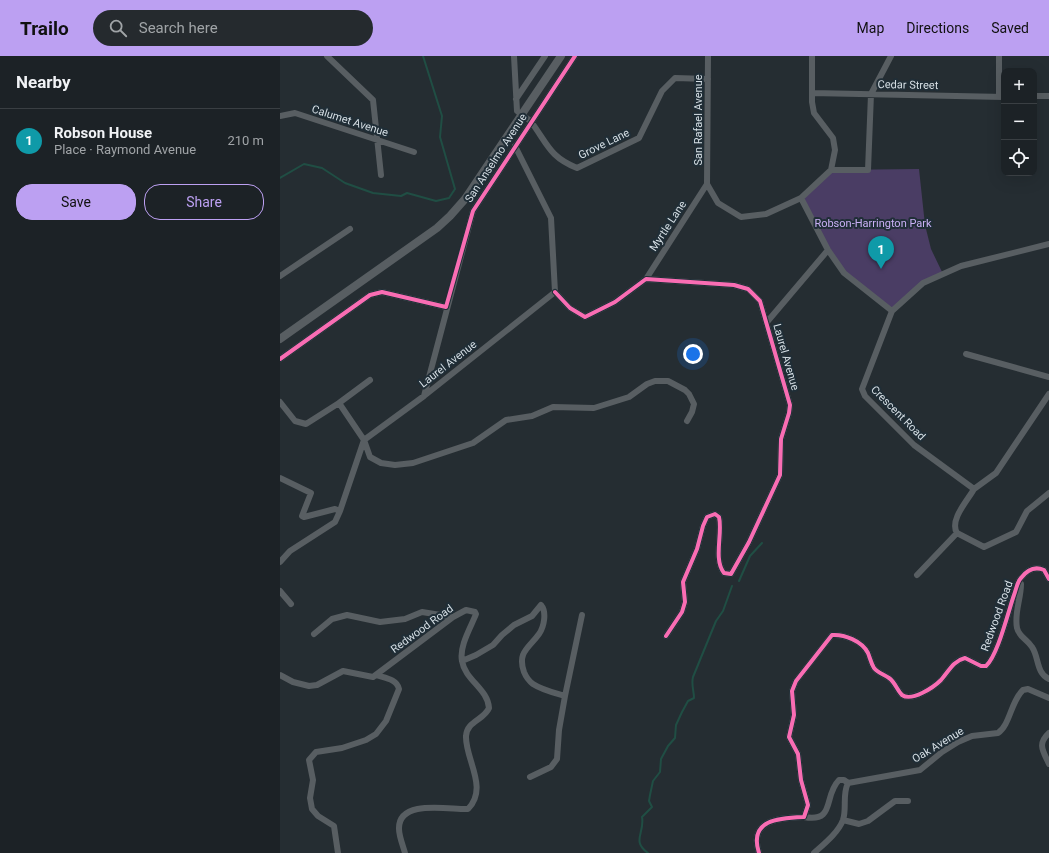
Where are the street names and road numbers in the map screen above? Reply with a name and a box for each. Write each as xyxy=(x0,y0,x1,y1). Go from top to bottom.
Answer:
street label: San Rafael Avenue xyxy=(692,74,705,166)
street label: Cedar Street xyxy=(878,78,939,92)
street label: Calumet Avenue xyxy=(310,103,390,140)
street label: San Anselmo Avenue xyxy=(462,111,530,205)
street label: Grove Lane xyxy=(576,126,632,162)
street label: Myrtle Lane xyxy=(647,198,689,254)
street label: Laurel Avenue xyxy=(770,322,802,392)
street label: Laurel Avenue xyxy=(417,338,479,390)
street label: Crescent Road xyxy=(868,383,928,443)
street label: Redwood Road xyxy=(978,579,1016,653)
street label: Redwood Road xyxy=(388,602,456,656)
street label: Oak Avenue xyxy=(910,724,966,765)

